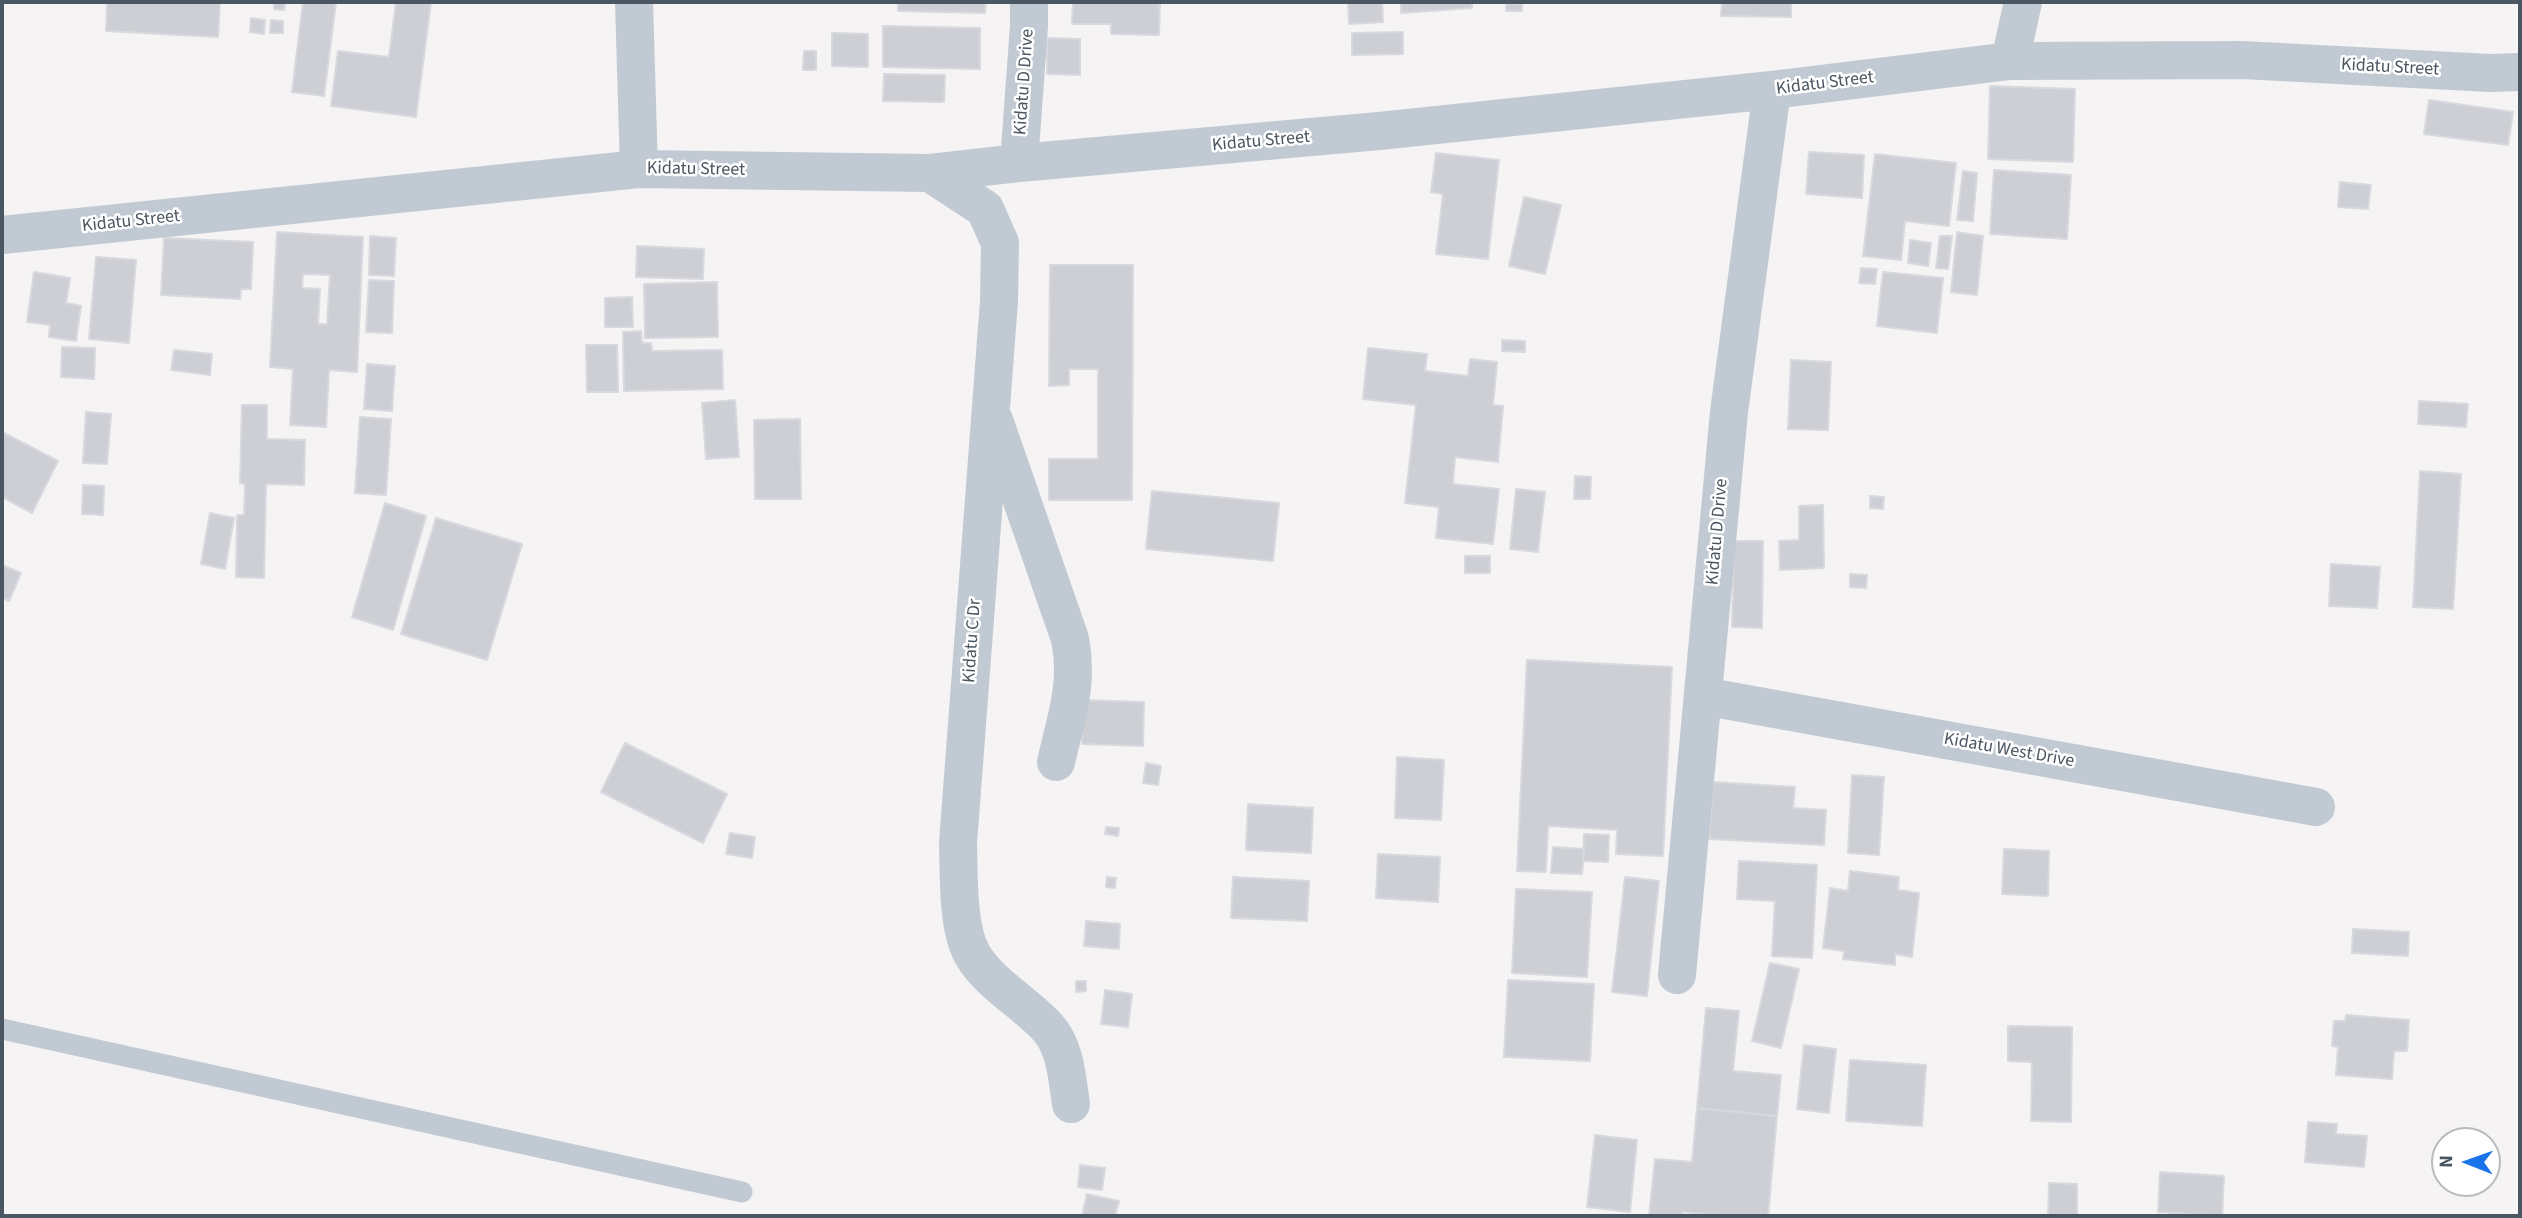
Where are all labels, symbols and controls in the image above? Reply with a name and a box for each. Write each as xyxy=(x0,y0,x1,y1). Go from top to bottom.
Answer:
street label: Kidatu D Drive xyxy=(1011,28,1039,136)
street label: Kidatu Street xyxy=(2340,55,2440,81)
street label: Kidatu Street xyxy=(1775,67,1875,101)
street label: Kidatu Street xyxy=(1211,127,1311,157)
street label: Kidatu Street xyxy=(647,158,745,182)
street label: Kidatu Street xyxy=(81,206,181,238)
street label: Kidatu D Drive xyxy=(1703,478,1733,586)
street label: Kidatu C Dr xyxy=(959,598,987,684)
street label: Kidatu West Drive xyxy=(1942,729,2076,773)
north arrow xyxy=(2431,1127,2501,1197)
text: N xyxy=(2433,1155,2460,1168)

